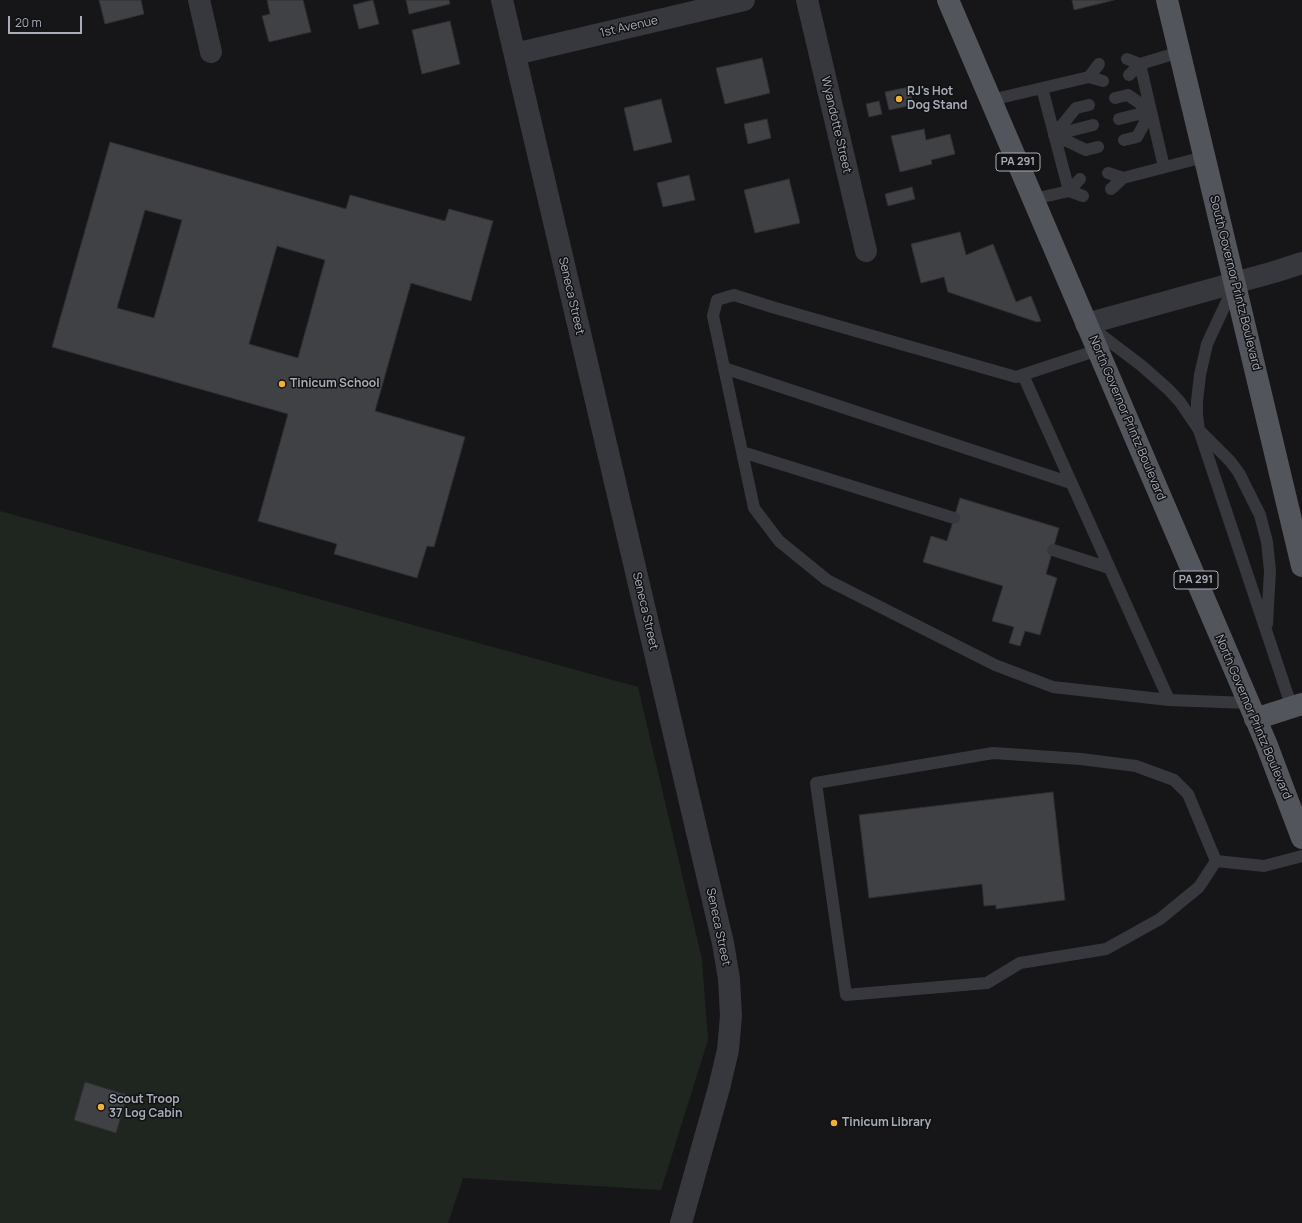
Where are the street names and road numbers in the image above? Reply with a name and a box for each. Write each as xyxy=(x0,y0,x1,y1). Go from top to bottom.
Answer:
street label: 1st Avenue xyxy=(599,13,659,41)
street label: Wyandotte Street xyxy=(818,75,854,175)
road number: PA 291 xyxy=(996,153,1040,171)
street label: South Governor Printz Boulevard xyxy=(1206,194,1264,372)
street label: Seneca Street xyxy=(555,256,587,336)
street label: North Governor Printz Boulevard xyxy=(1086,334,1168,502)
street label: Seneca Street xyxy=(629,571,661,651)
road number: PA 291 xyxy=(1174,571,1218,589)
street label: North Governor Printz Boulevard xyxy=(1212,633,1294,801)
street label: Seneca Street xyxy=(703,887,733,967)

